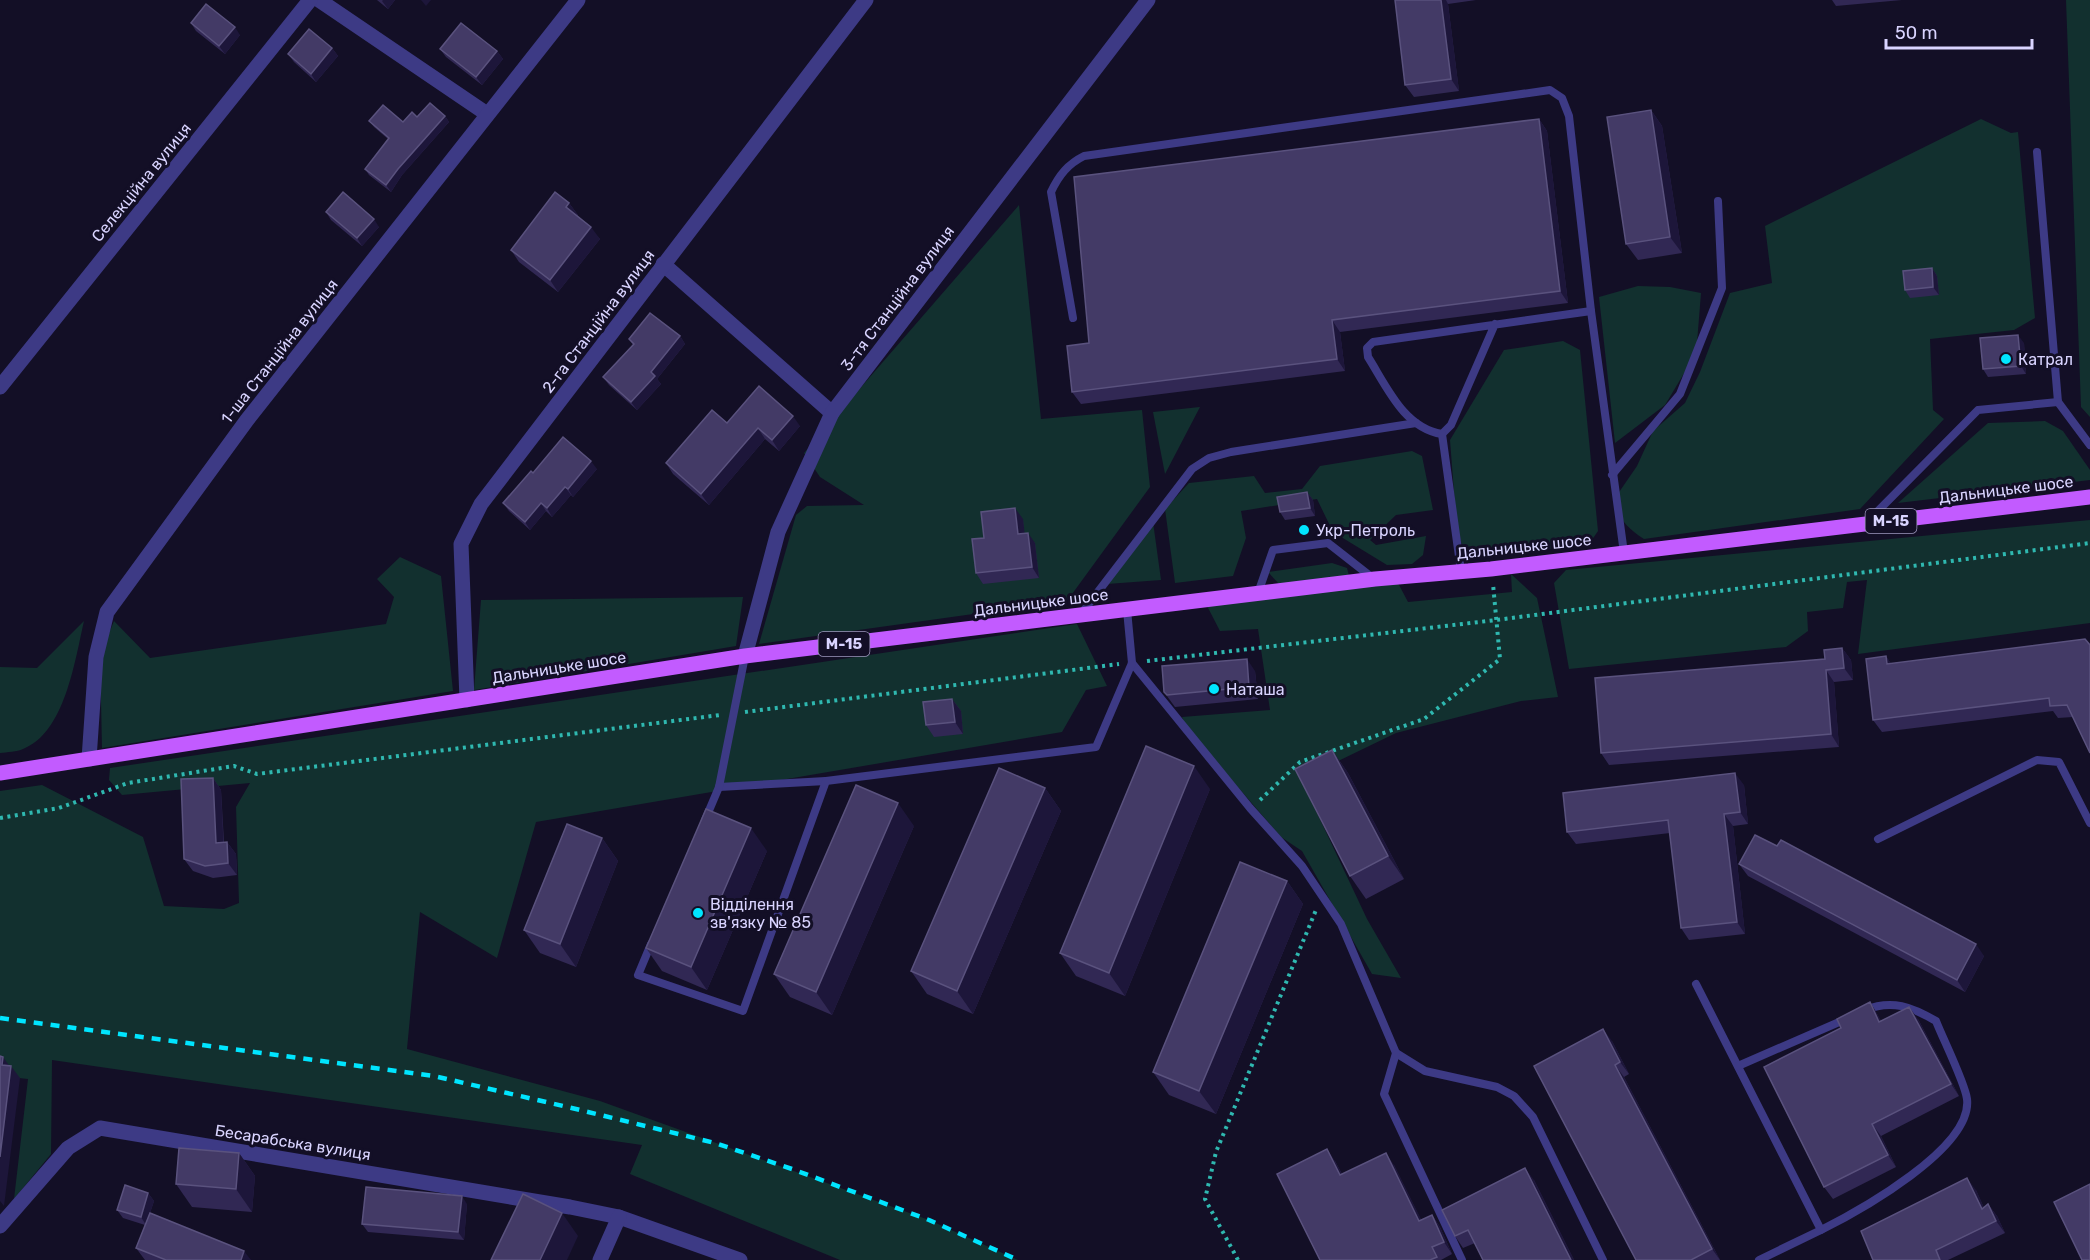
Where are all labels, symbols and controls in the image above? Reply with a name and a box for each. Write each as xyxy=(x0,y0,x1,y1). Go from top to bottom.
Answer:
scale bar xyxy=(1886,12,2032,50)
text: 50 m xyxy=(1895,22,1938,44)
street label: Селекційна вулиця xyxy=(88,119,195,246)
street label: 3-тя Станційна вулиця xyxy=(837,222,958,374)
street label: 2-га Станційна вулиця xyxy=(538,246,659,397)
street label: 1-ша Станційна вулиця xyxy=(217,275,342,427)
place label: Катрал xyxy=(2018,350,2073,369)
marker: Катрал xyxy=(1999,352,2013,366)
street label: Дальницьке шосе xyxy=(1938,472,2074,507)
road number: М-15 xyxy=(1866,509,1916,533)
place label: Укр-Петроль xyxy=(1316,521,1415,540)
marker: Укр-Петроль xyxy=(1297,523,1311,537)
street label: Дальницьке шосе xyxy=(1456,530,1592,563)
street label: Дальницьке шосе xyxy=(973,585,1109,620)
road number: М-15 xyxy=(818,632,870,656)
street label: Дальницьке шосе xyxy=(491,648,628,687)
place label: Наташа xyxy=(1226,680,1285,699)
marker: Наташа xyxy=(1207,682,1221,696)
place label: Відділення зв'язку № 85 xyxy=(710,895,811,932)
marker: Відділення зв'язку № 85 xyxy=(691,906,705,920)
street label: Бесарабська вулиця xyxy=(214,1121,372,1164)

